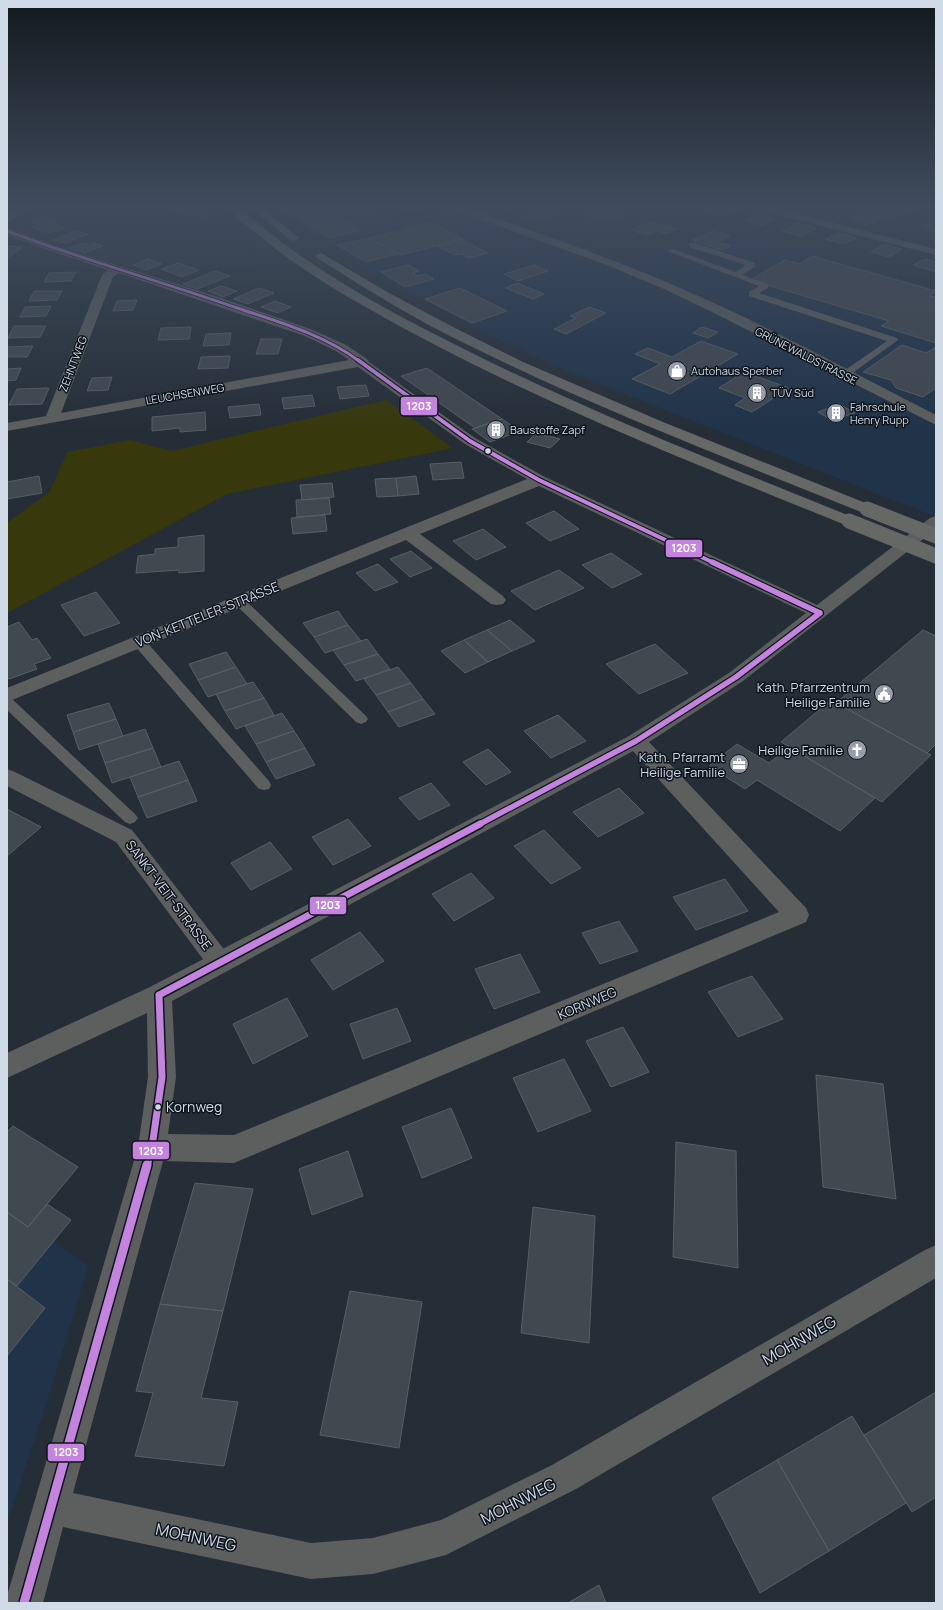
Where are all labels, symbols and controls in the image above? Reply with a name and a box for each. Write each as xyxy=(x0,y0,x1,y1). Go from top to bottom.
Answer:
street label: GRÜNEWALDSTRASSE xyxy=(753,323,860,388)
street label: ZEHNTWEG xyxy=(55,334,90,394)
shop icon: Autohaus Sperber xyxy=(666,360,688,382)
place label: Autohaus Sperber xyxy=(691,363,783,378)
street label: LEUCHSENWEG xyxy=(144,379,226,408)
building icon: TÜV Süd xyxy=(746,382,768,404)
place label: TÜV Süd xyxy=(771,385,814,400)
line badge: 1203 xyxy=(400,396,438,416)
text: 1203 xyxy=(406,398,432,413)
place label: Fahrschule Henry Rupp xyxy=(850,399,909,427)
building icon: Fahrschule Henry Rupp xyxy=(825,402,847,424)
building icon: Baustoffe Zapf xyxy=(485,419,507,441)
place label: Baustoffe Zapf xyxy=(510,422,585,437)
unlabelled marker xyxy=(483,446,493,456)
line badge: 1203 xyxy=(665,539,703,558)
text: 1203 xyxy=(671,540,697,555)
street label: VON-KETTELER-STRASSE xyxy=(132,577,282,651)
place label: Kath. Pfarrzentrum Heilige Familie xyxy=(757,678,870,711)
public building icon: Kath. Pfarrzentrum Heilige Familie xyxy=(873,683,895,705)
church icon: Heilige Familie xyxy=(846,739,868,761)
place label: Heilige Familie xyxy=(758,741,843,759)
place label: Kath. Pfarramt Heilige Familie xyxy=(639,748,725,781)
office icon: Kath. Pfarramt Heilige Familie xyxy=(728,753,750,775)
street label: SANKT-VEIT-STRASSE xyxy=(122,836,216,954)
line badge: 1203 xyxy=(309,896,347,915)
text: 1203 xyxy=(315,897,341,912)
street label: KORNWEG xyxy=(555,983,619,1023)
place label: Kornweg xyxy=(166,1097,222,1116)
marker: Kornweg xyxy=(153,1102,163,1112)
line badge: 1203 xyxy=(132,1141,170,1160)
text: 1203 xyxy=(138,1143,164,1158)
street label: MOHNWEG xyxy=(758,1310,840,1370)
line badge: 1203 xyxy=(47,1443,85,1462)
text: 1203 xyxy=(53,1444,79,1459)
street label: MOHNWEG xyxy=(477,1473,559,1529)
street label: MOHNWEG xyxy=(154,1518,238,1556)

